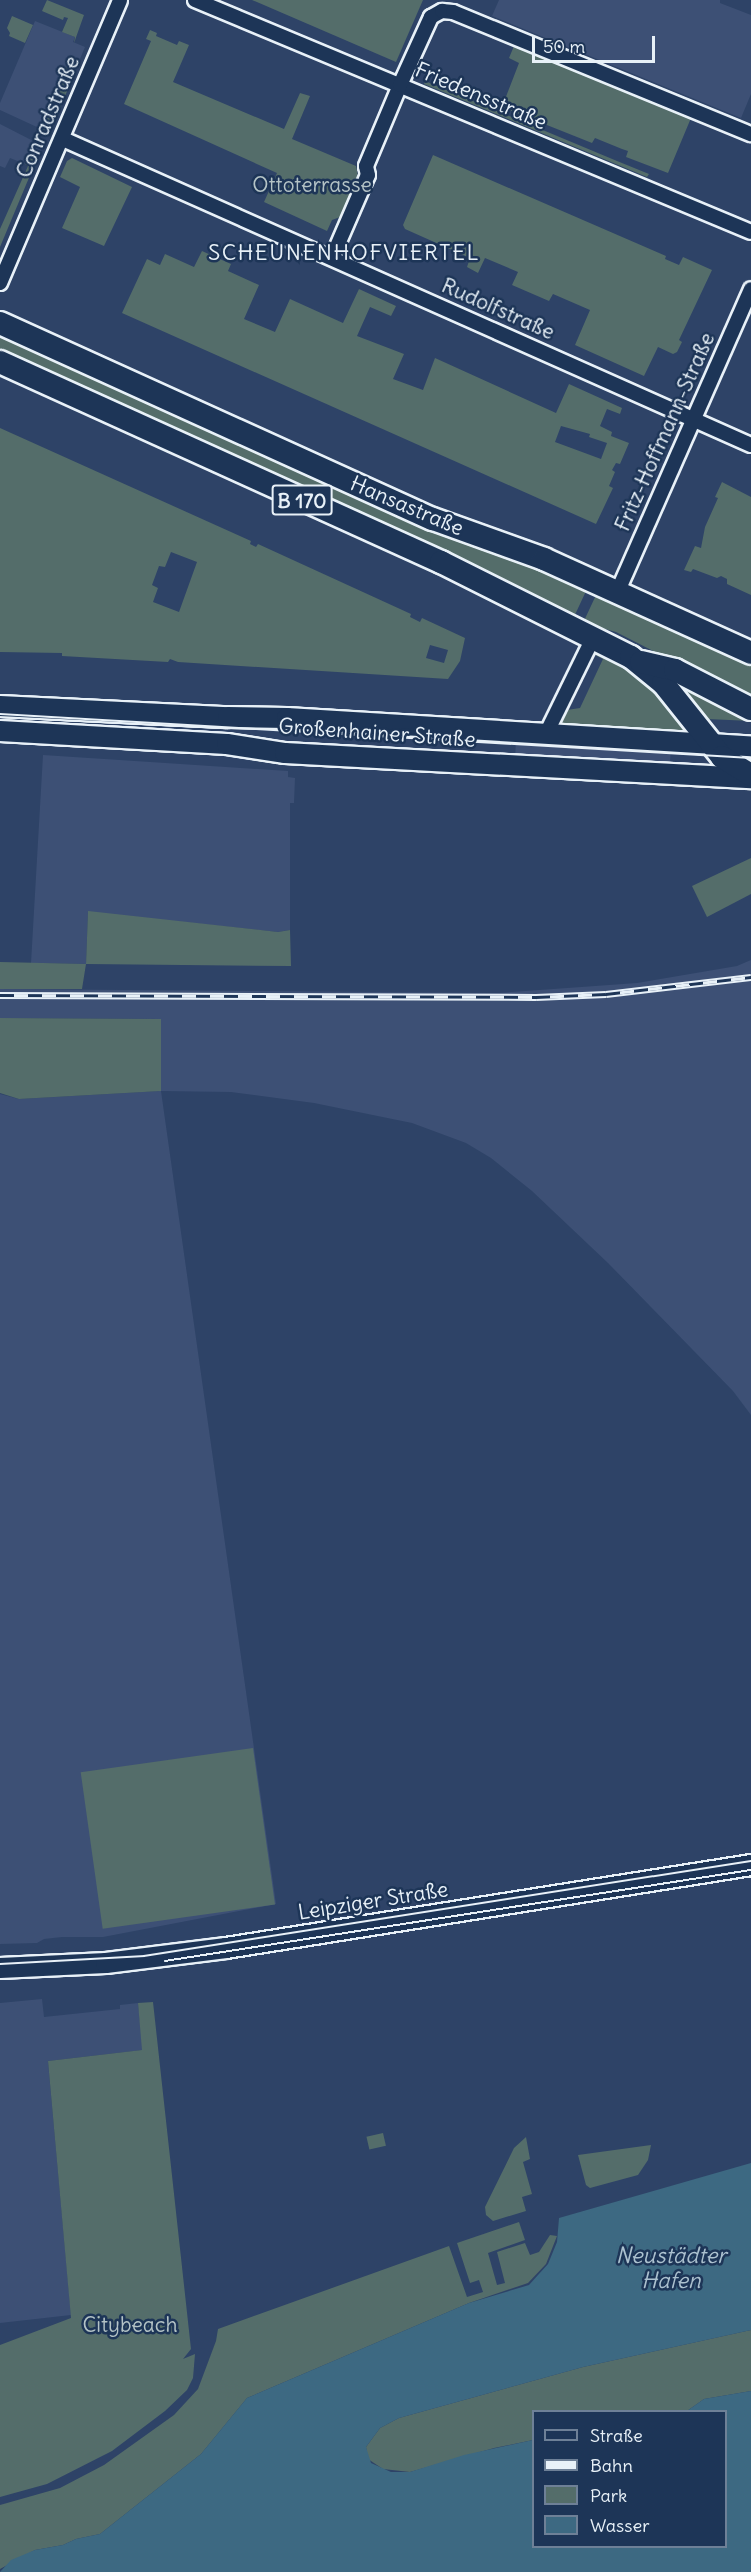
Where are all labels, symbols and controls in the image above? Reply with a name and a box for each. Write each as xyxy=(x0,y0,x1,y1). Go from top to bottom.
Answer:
scale bar xyxy=(535,24,658,62)
text: 50 m xyxy=(543,35,585,58)
street label: Conradstraße xyxy=(11,52,85,182)
street label: Friedensstraße xyxy=(411,57,551,135)
park label: Ottoterrasse xyxy=(252,172,372,198)
district label: SCHEUNENHOFVIERTEL xyxy=(208,240,480,266)
street label: Rudolfstraße xyxy=(438,273,558,345)
street label: Fritz-Hoffmann-Straße xyxy=(610,329,720,535)
street label: Hansastraße xyxy=(347,471,467,541)
road number: B 170 xyxy=(270,483,334,517)
street label: Großenhainer Straße xyxy=(278,714,476,752)
street label: Leipziger Straße xyxy=(296,1877,450,1925)
water label: Neustädter Hafen xyxy=(616,2242,726,2294)
park label: Citybeach xyxy=(82,2312,178,2338)
legend xyxy=(532,2410,727,2548)
text: Straße xyxy=(590,2424,643,2447)
text: Bahn xyxy=(590,2454,633,2477)
text: Park xyxy=(590,2484,627,2507)
text: Wasser xyxy=(590,2514,649,2537)

